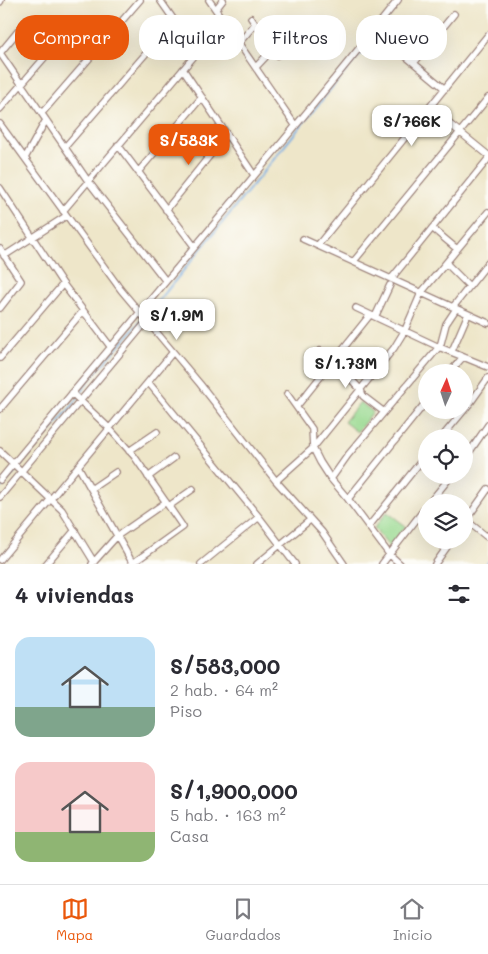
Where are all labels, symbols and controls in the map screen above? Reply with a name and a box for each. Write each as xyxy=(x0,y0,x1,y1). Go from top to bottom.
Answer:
chip: Comprar xyxy=(15,15,129,60)
chip: Alquilar xyxy=(139,15,244,60)
chip: Filtros xyxy=(254,15,346,60)
chip: Nuevo xyxy=(356,15,447,60)
pin: S/766K xyxy=(371,104,453,147)
text: S/766K xyxy=(383,110,441,131)
pin: S/583K xyxy=(148,124,230,166)
text: S/583K xyxy=(160,129,218,150)
pin: S/1.9M xyxy=(136,298,218,341)
text: S/1.9M xyxy=(150,304,204,325)
pin: S/1.73M xyxy=(300,346,392,389)
text: S/1.73M xyxy=(315,352,377,373)
north arrow xyxy=(418,364,472,419)
map controls xyxy=(418,364,473,549)
button: locate xyxy=(418,429,473,484)
button: layers xyxy=(418,494,473,549)
icon: filters xyxy=(445,580,473,608)
text: 4 viviendas xyxy=(15,581,134,608)
text: S/583,000 xyxy=(170,652,280,679)
icon: home xyxy=(55,657,115,717)
text: 2 hab. · 64 m² xyxy=(170,679,278,700)
text: Piso xyxy=(170,700,202,721)
text: S/1,900,000 xyxy=(170,777,298,804)
icon: home xyxy=(55,782,115,842)
text: 5 hab. · 163 m² xyxy=(170,804,286,825)
text: Casa xyxy=(170,825,209,846)
tab: Mapa xyxy=(56,895,93,944)
tab: Guardados xyxy=(205,895,281,944)
tab: Inicio xyxy=(393,895,432,944)

